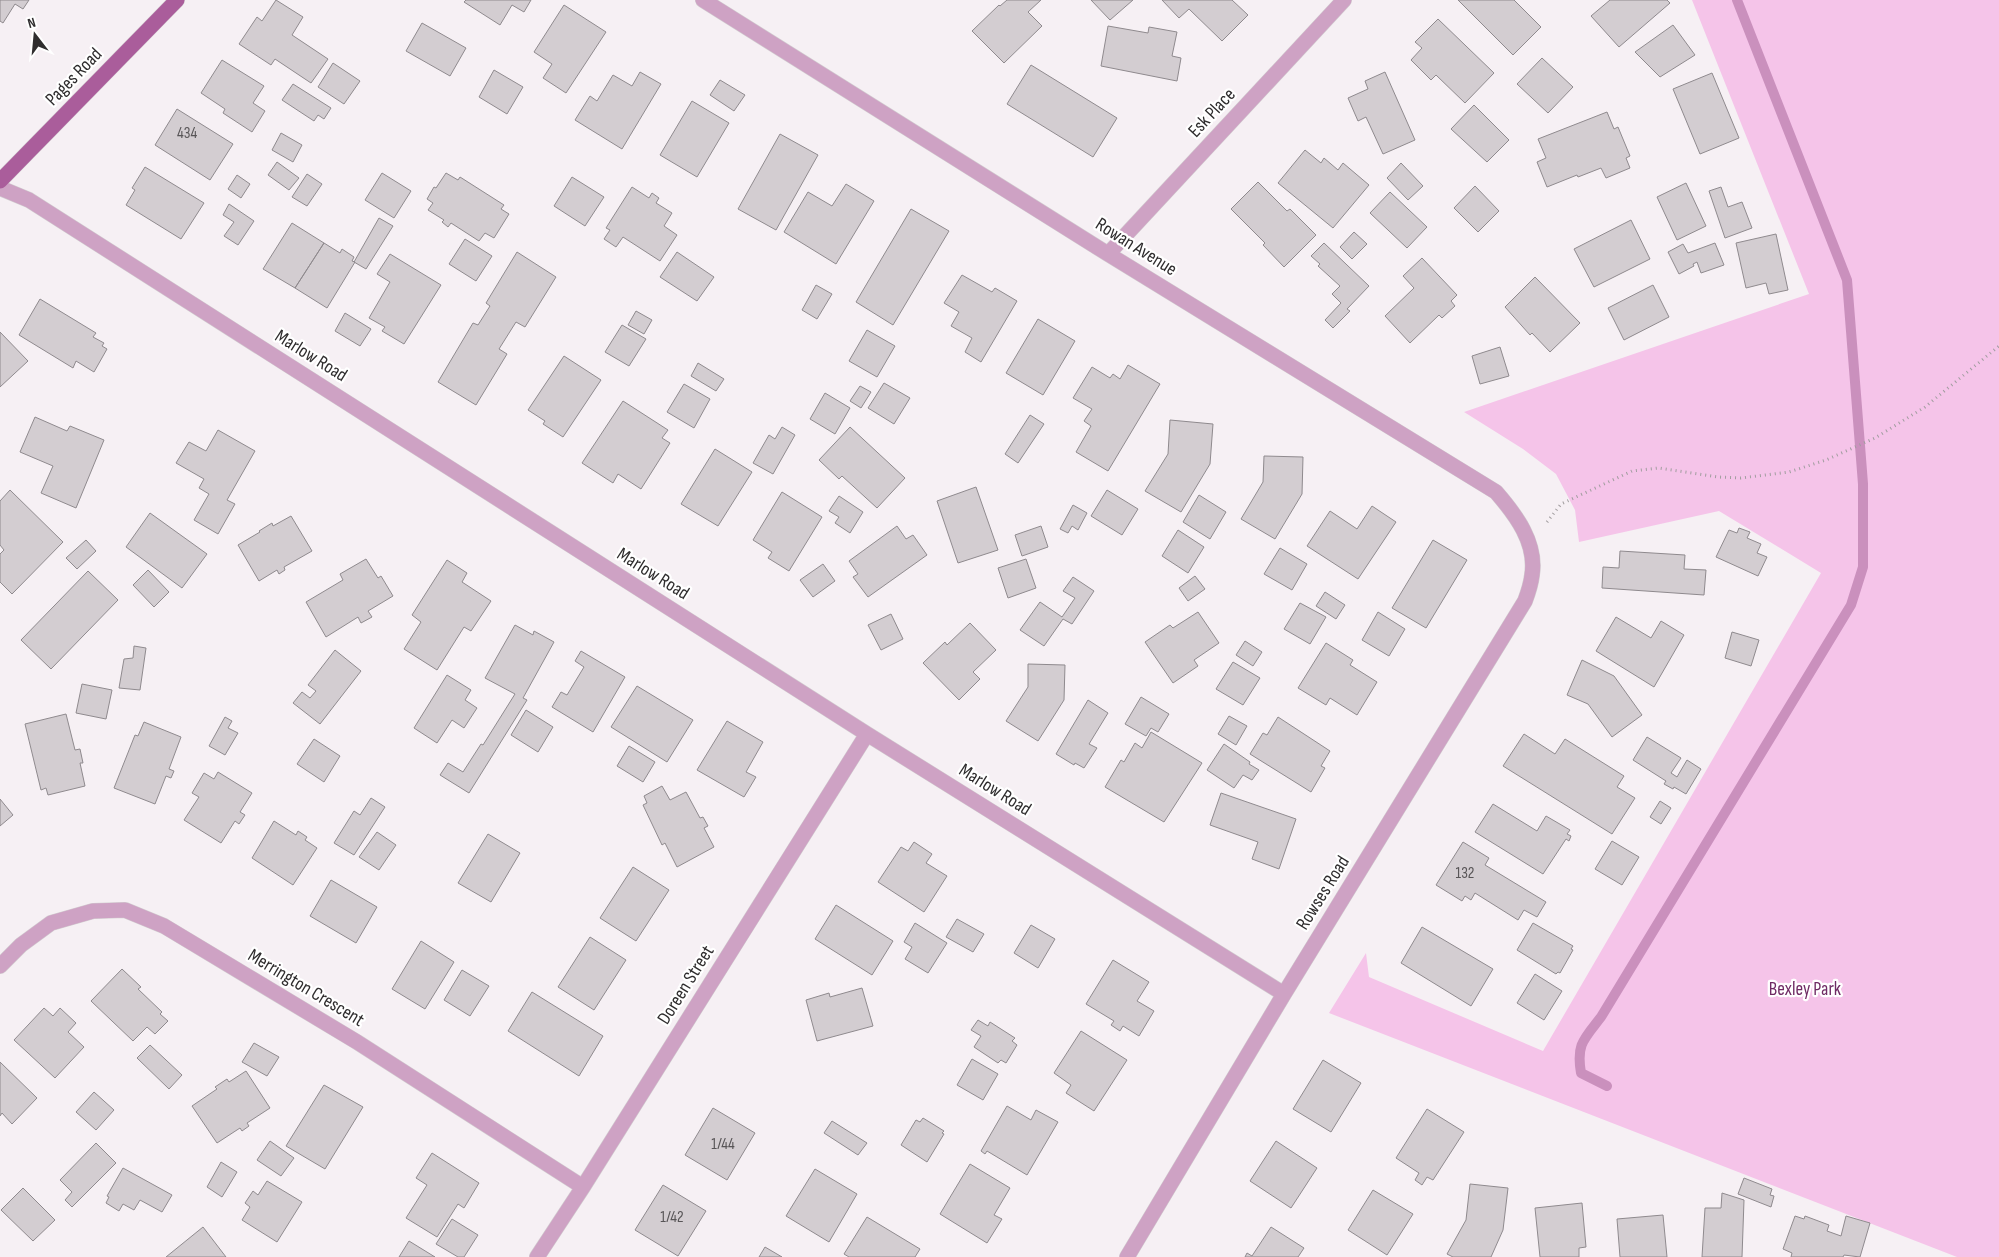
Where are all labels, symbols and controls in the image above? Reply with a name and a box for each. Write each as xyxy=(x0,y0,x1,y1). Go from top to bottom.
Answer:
north arrow xyxy=(10,10,60,60)
text: N xyxy=(26,14,37,32)
street label: Pages Road xyxy=(41,43,107,111)
street label: Esk Place xyxy=(1183,84,1241,142)
house number: 434 xyxy=(177,124,197,143)
street label: Rowan Avenue xyxy=(1091,213,1181,281)
street label: Marlow Road xyxy=(271,325,351,387)
street label: Marlow Road xyxy=(613,543,693,605)
street label: Marlow Road xyxy=(955,759,1035,821)
street label: Rowses Road xyxy=(1291,852,1355,934)
house number: 132 xyxy=(1456,864,1474,883)
street label: Doreen Street xyxy=(653,941,719,1029)
street label: Merrington Crescent xyxy=(244,944,369,1032)
park label: Bexley Park xyxy=(1769,978,1842,1001)
house number: 1/44 xyxy=(711,1135,735,1154)
house number: 1/42 xyxy=(660,1208,684,1227)

